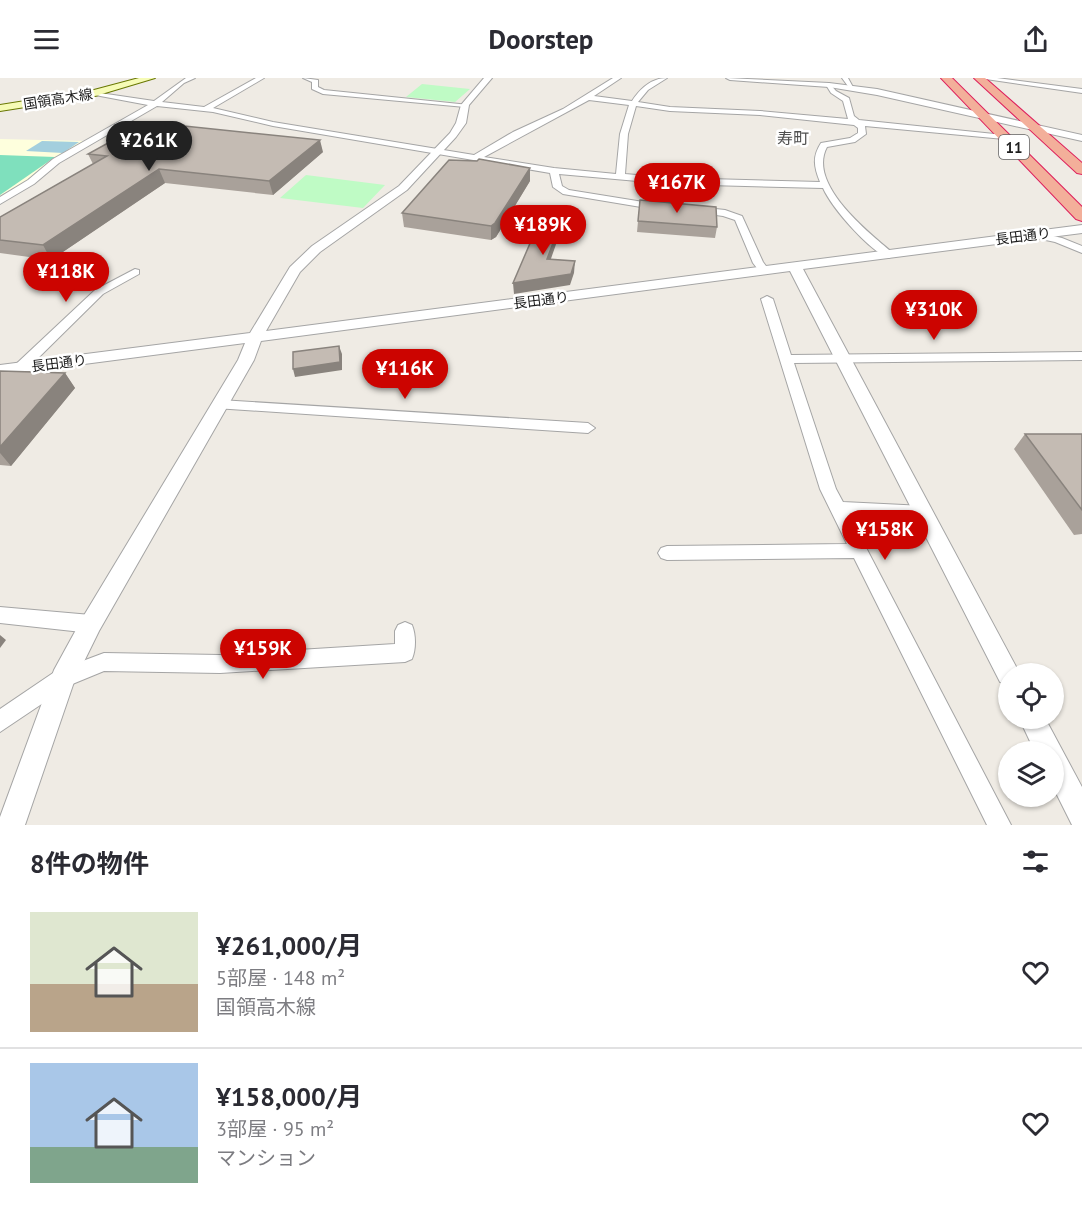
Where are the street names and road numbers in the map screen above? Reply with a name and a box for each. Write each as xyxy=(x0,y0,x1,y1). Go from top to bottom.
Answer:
street label: 国領高木線 xyxy=(22,85,94,113)
road number: 11 xyxy=(999,135,1029,159)
street label: 長田通り xyxy=(994,224,1052,248)
street label: 長田通り xyxy=(512,288,570,312)
street label: 長田通り xyxy=(30,351,88,375)

